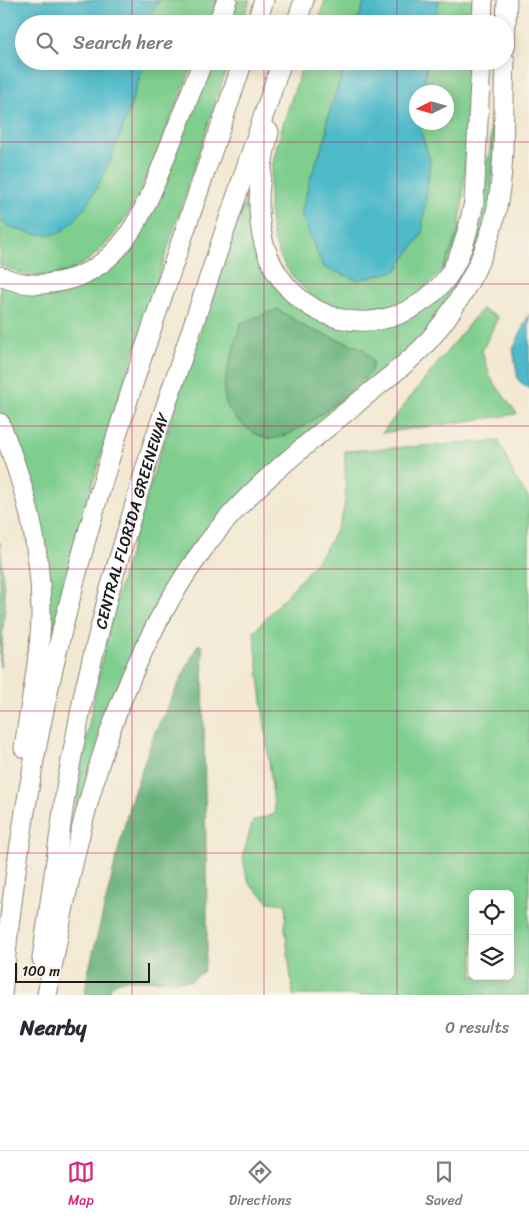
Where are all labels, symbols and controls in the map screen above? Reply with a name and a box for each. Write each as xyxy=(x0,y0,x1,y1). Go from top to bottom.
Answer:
search box xyxy=(15,15,514,70)
text: Search here xyxy=(73,26,173,59)
icon: search xyxy=(33,29,61,57)
north arrow xyxy=(409,85,454,130)
street label: CENTRAL FLORIDA GREENEWAY xyxy=(86,408,178,632)
map controls xyxy=(469,890,514,980)
button: locate xyxy=(469,890,514,935)
button: layers xyxy=(469,935,514,980)
text: 100 m xyxy=(22,959,60,984)
scale bar xyxy=(15,960,150,983)
text: Nearby xyxy=(20,1009,86,1047)
text: 0 results xyxy=(445,1013,509,1042)
tab: Map xyxy=(67,1158,95,1213)
tab: Directions xyxy=(229,1158,291,1213)
tab: Saved xyxy=(425,1158,462,1213)

